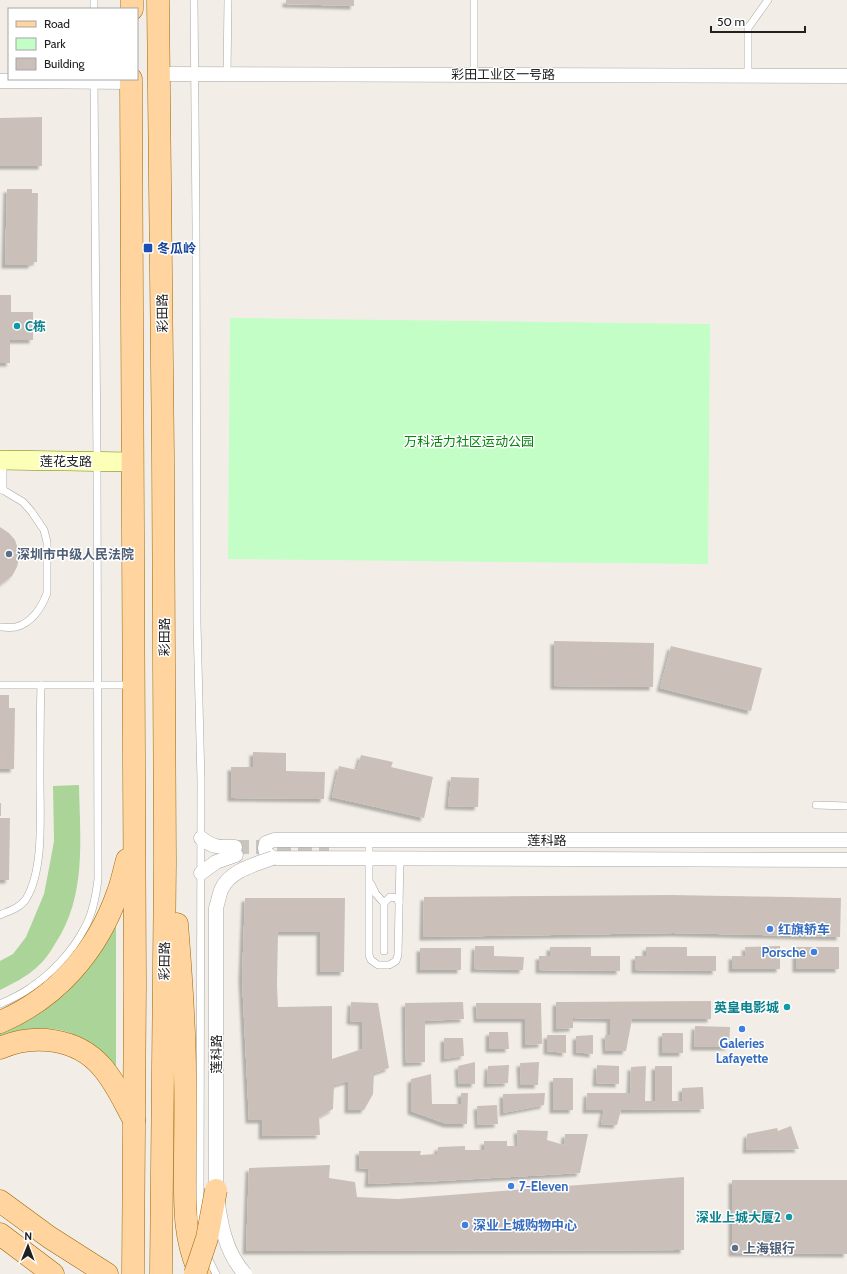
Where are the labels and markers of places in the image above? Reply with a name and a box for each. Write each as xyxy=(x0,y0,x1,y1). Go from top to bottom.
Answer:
place label: 冬瓜岭 xyxy=(157,240,196,256)
marker: 冬瓜岭 xyxy=(142,242,154,254)
place label: C栋 xyxy=(25,318,46,334)
marker: C栋 xyxy=(12,321,22,331)
place label: 深圳市中级人民法院 xyxy=(17,546,134,562)
marker: 深圳市中级人民法院 xyxy=(4,549,14,559)
place label: 红旗轿车 xyxy=(778,921,830,937)
marker: 红旗轿车 xyxy=(765,924,775,934)
place label: Porsche xyxy=(761,944,806,960)
marker: Porsche xyxy=(809,947,819,957)
place label: 英皇电影城 xyxy=(714,999,779,1015)
marker: 英皇电影城 xyxy=(782,1002,792,1012)
marker: Galeries Lafayette xyxy=(737,1024,747,1034)
place label: Galeries Lafayette xyxy=(716,1035,769,1066)
place label: 7-Eleven xyxy=(519,1178,568,1194)
marker: 7-Eleven xyxy=(506,1181,516,1191)
place label: 深业上城大厦2 xyxy=(696,1209,781,1225)
marker: 深业上城大厦2 xyxy=(784,1212,794,1222)
place label: 深业上城购物中心 xyxy=(473,1217,577,1233)
marker: 深业上城购物中心 xyxy=(460,1220,470,1230)
place label: 上海银行 xyxy=(743,1240,795,1256)
marker: 上海银行 xyxy=(730,1243,740,1253)

